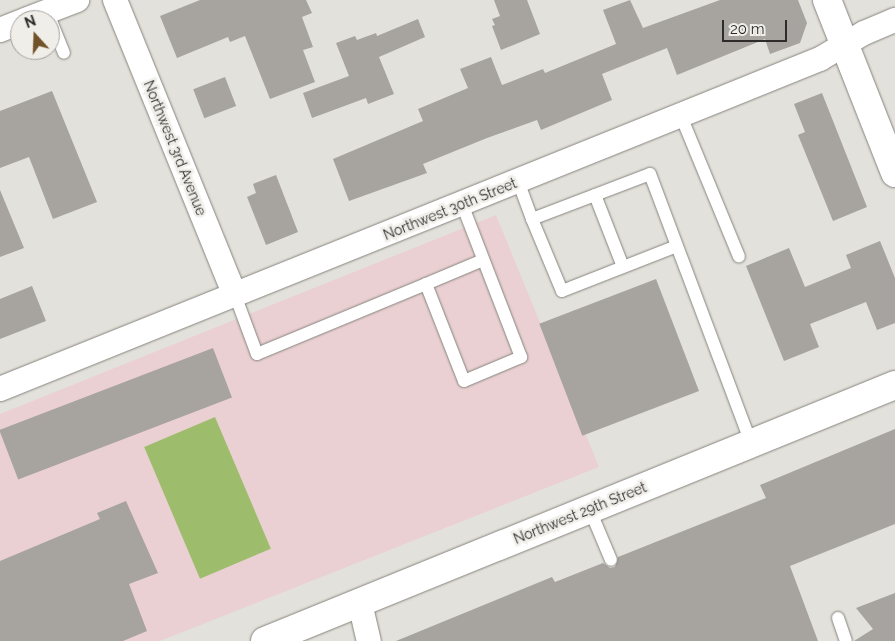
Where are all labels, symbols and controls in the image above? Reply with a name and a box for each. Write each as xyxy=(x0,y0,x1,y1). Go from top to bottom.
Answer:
north arrow xyxy=(10,10,60,60)
scale bar xyxy=(725,10,790,42)
text: N xyxy=(22,12,38,31)
text: 20 m xyxy=(730,20,765,38)
street label: Northwest 3rd Avenue xyxy=(140,78,210,218)
street label: Northwest 30th Street xyxy=(381,175,519,243)
street label: Northwest 29th Street xyxy=(511,479,649,547)

